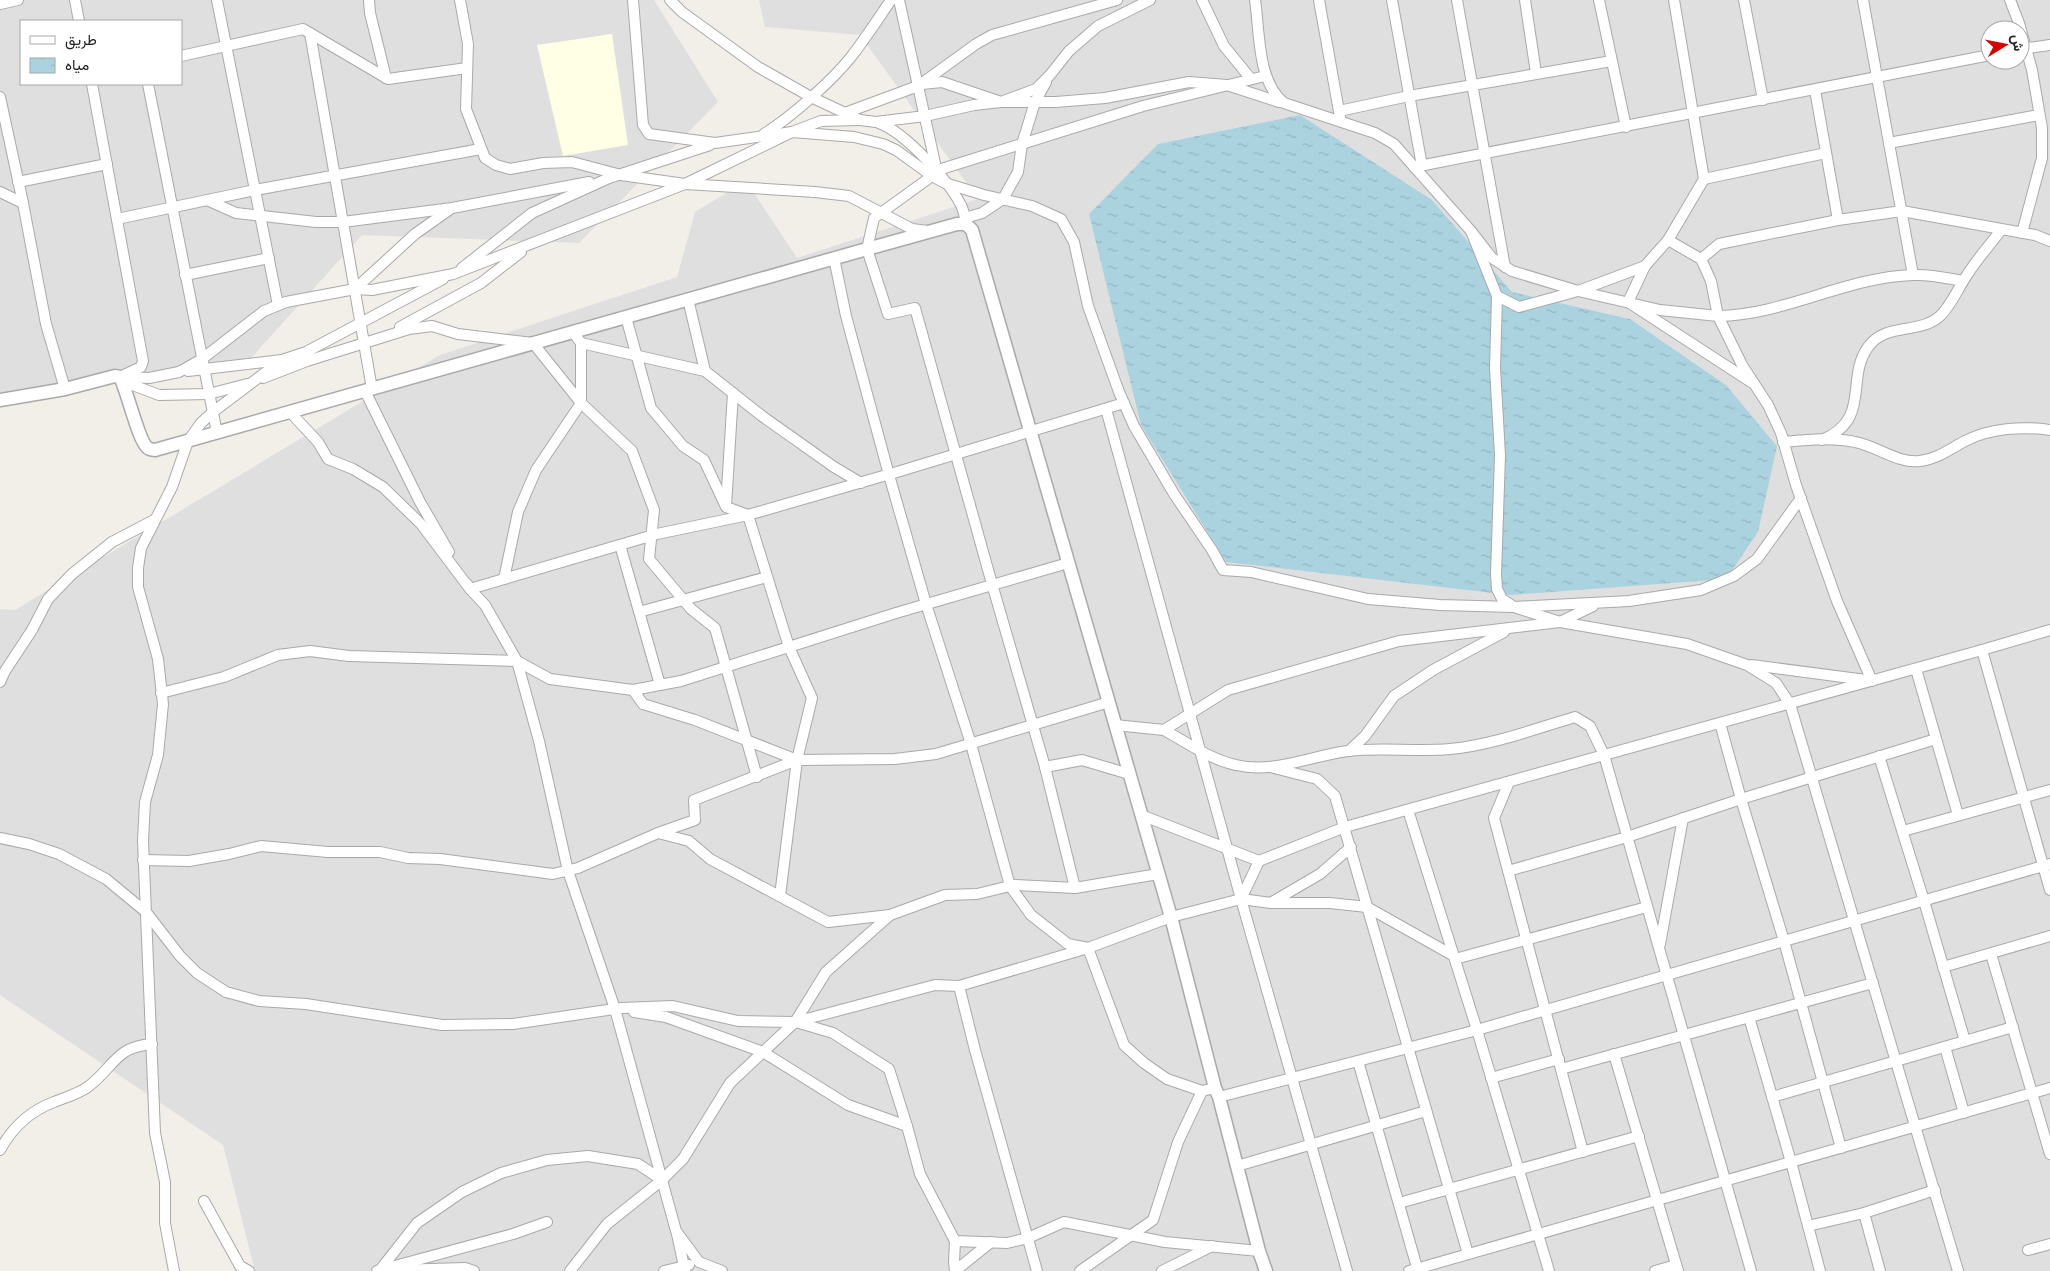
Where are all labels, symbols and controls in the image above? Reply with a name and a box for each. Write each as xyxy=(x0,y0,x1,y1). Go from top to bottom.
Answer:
legend xyxy=(20,20,182,85)
north arrow xyxy=(1980,20,2030,70)
text: طريق xyxy=(65,30,97,50)
text: ش xyxy=(2007,33,2028,53)
text: مياه xyxy=(65,55,89,74)

